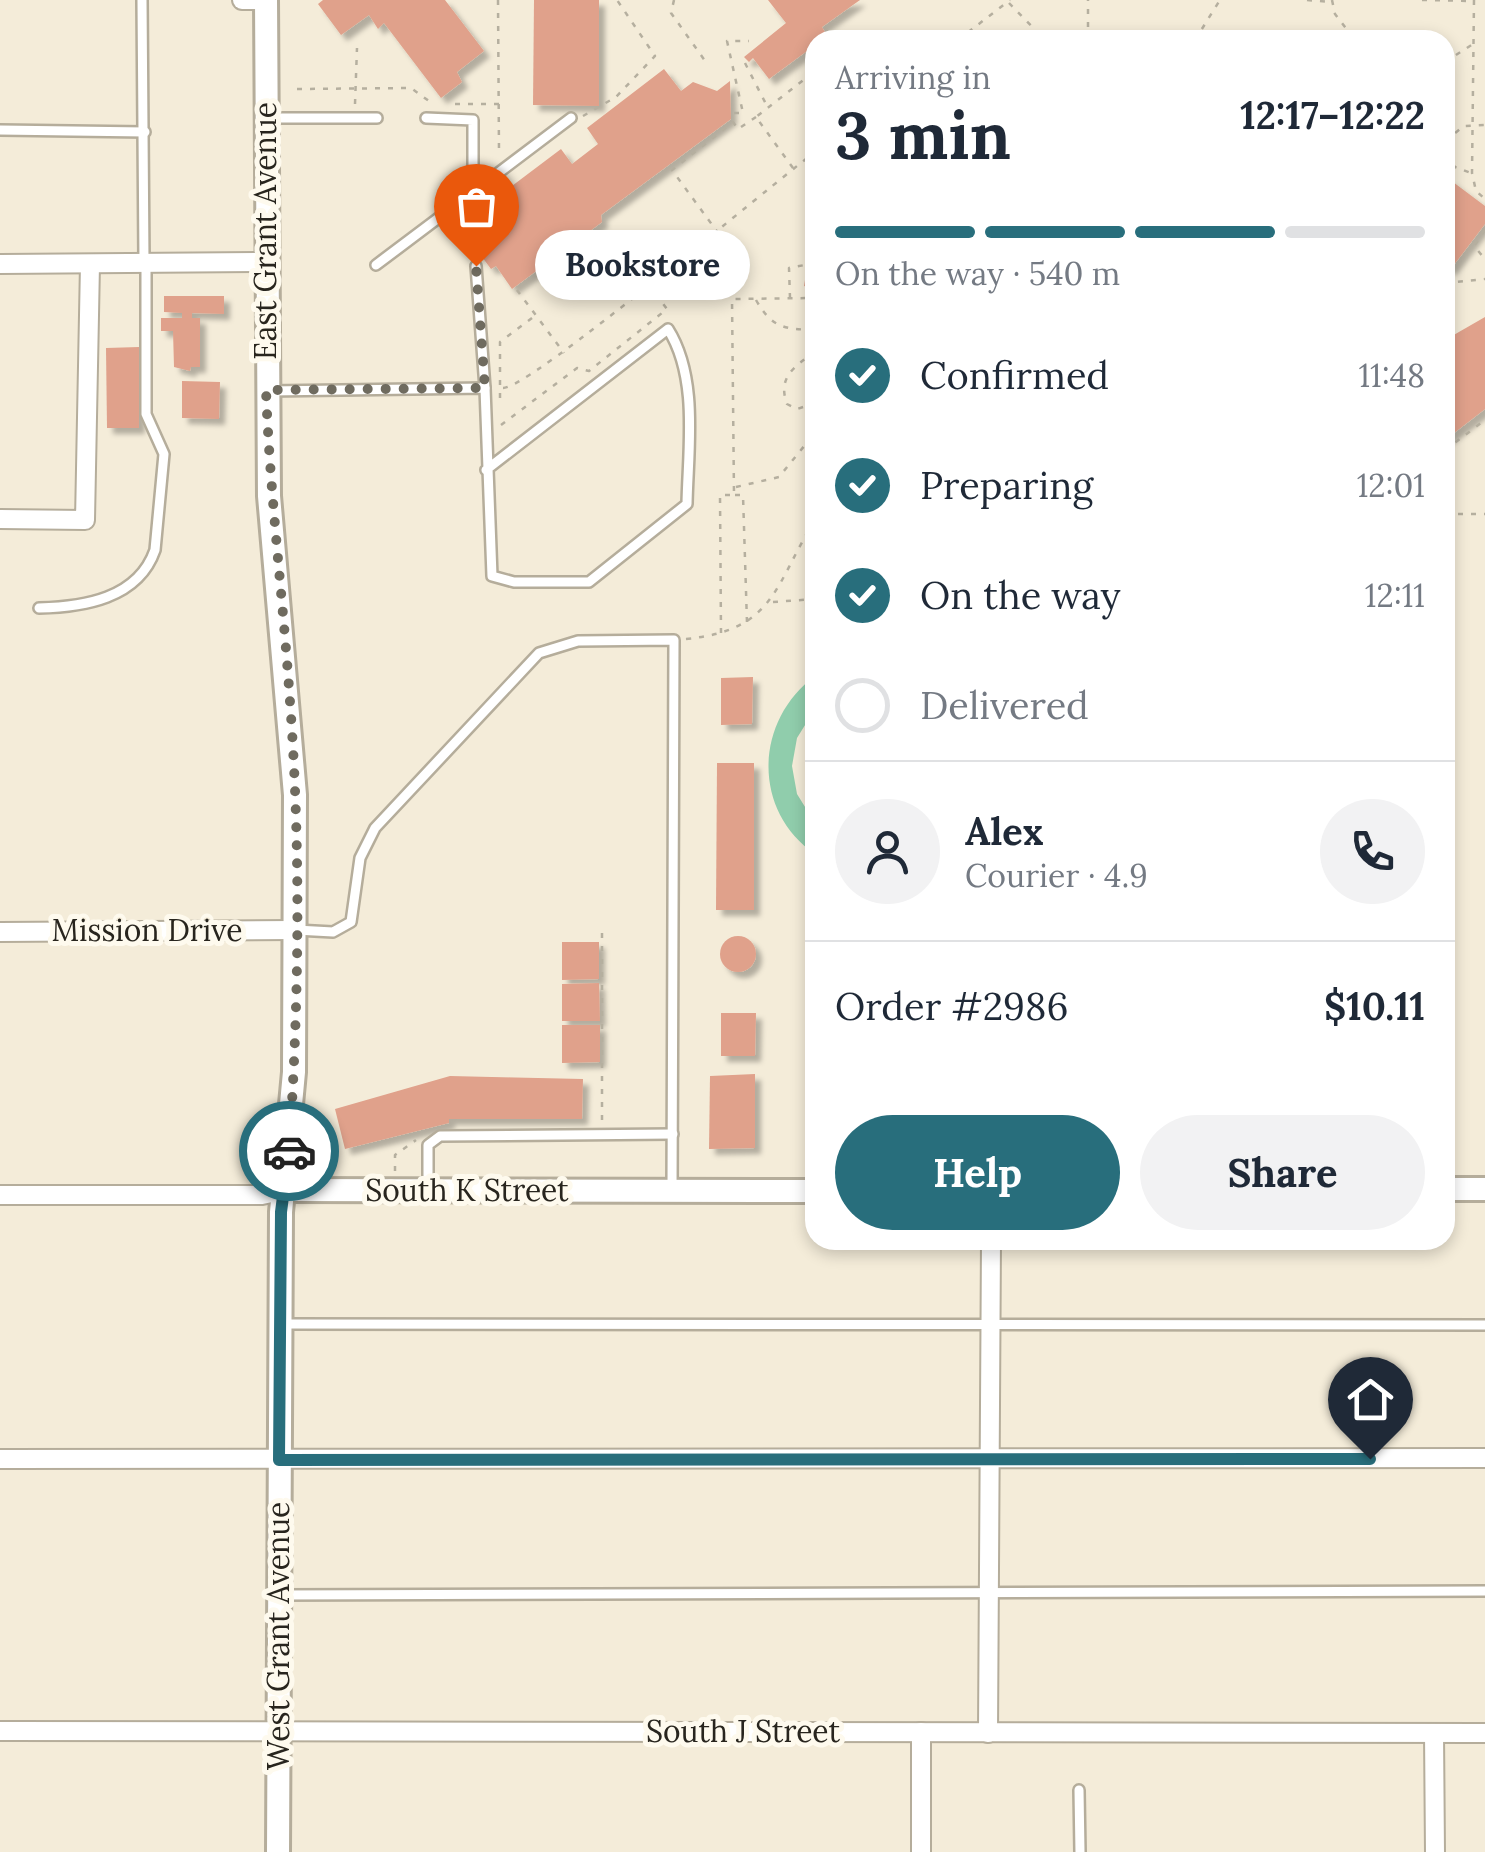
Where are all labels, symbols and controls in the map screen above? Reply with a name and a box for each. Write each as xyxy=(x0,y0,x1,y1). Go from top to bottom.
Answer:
text: Arriving in xyxy=(835,57,991,98)
text: 12:17–12:22 xyxy=(1240,91,1425,139)
text: 3 min xyxy=(835,94,1011,177)
street label: East Grant Avenue xyxy=(246,102,284,360)
pin xyxy=(434,164,519,267)
icon: bag xyxy=(449,179,504,234)
callout: Bookstore xyxy=(536,231,751,301)
text: Bookstore xyxy=(565,244,720,285)
text: On the way · 540 m xyxy=(835,253,1120,294)
icon: check xyxy=(835,348,890,403)
text: Confirmed xyxy=(920,351,1109,399)
text: 11:48 xyxy=(1358,355,1425,396)
icon: check xyxy=(835,458,890,513)
text: Preparing xyxy=(920,461,1093,509)
text: 12:01 xyxy=(1357,465,1425,506)
icon: check xyxy=(835,568,890,623)
text: On the way xyxy=(920,571,1121,619)
text: 12:11 xyxy=(1365,575,1425,616)
text: Delivered xyxy=(920,681,1089,729)
button: person xyxy=(835,799,940,904)
button: phone xyxy=(1320,799,1425,904)
text: Alex xyxy=(965,807,1044,855)
text: Courier · 4.9 xyxy=(965,855,1148,896)
street label: Mission Drive xyxy=(52,911,242,949)
text: Order #2986 xyxy=(835,982,1068,1030)
text: $10.11 xyxy=(1324,982,1425,1030)
courier xyxy=(239,1101,339,1201)
button: Help xyxy=(835,1115,1120,1230)
button: Share xyxy=(1140,1115,1425,1230)
icon: car xyxy=(262,1124,317,1179)
street label: South K Street xyxy=(365,1171,569,1209)
pin xyxy=(1328,1357,1413,1460)
icon: home xyxy=(1343,1372,1398,1427)
street label: West Grant Avenue xyxy=(259,1502,297,1770)
street label: South J Street xyxy=(646,1712,840,1750)

